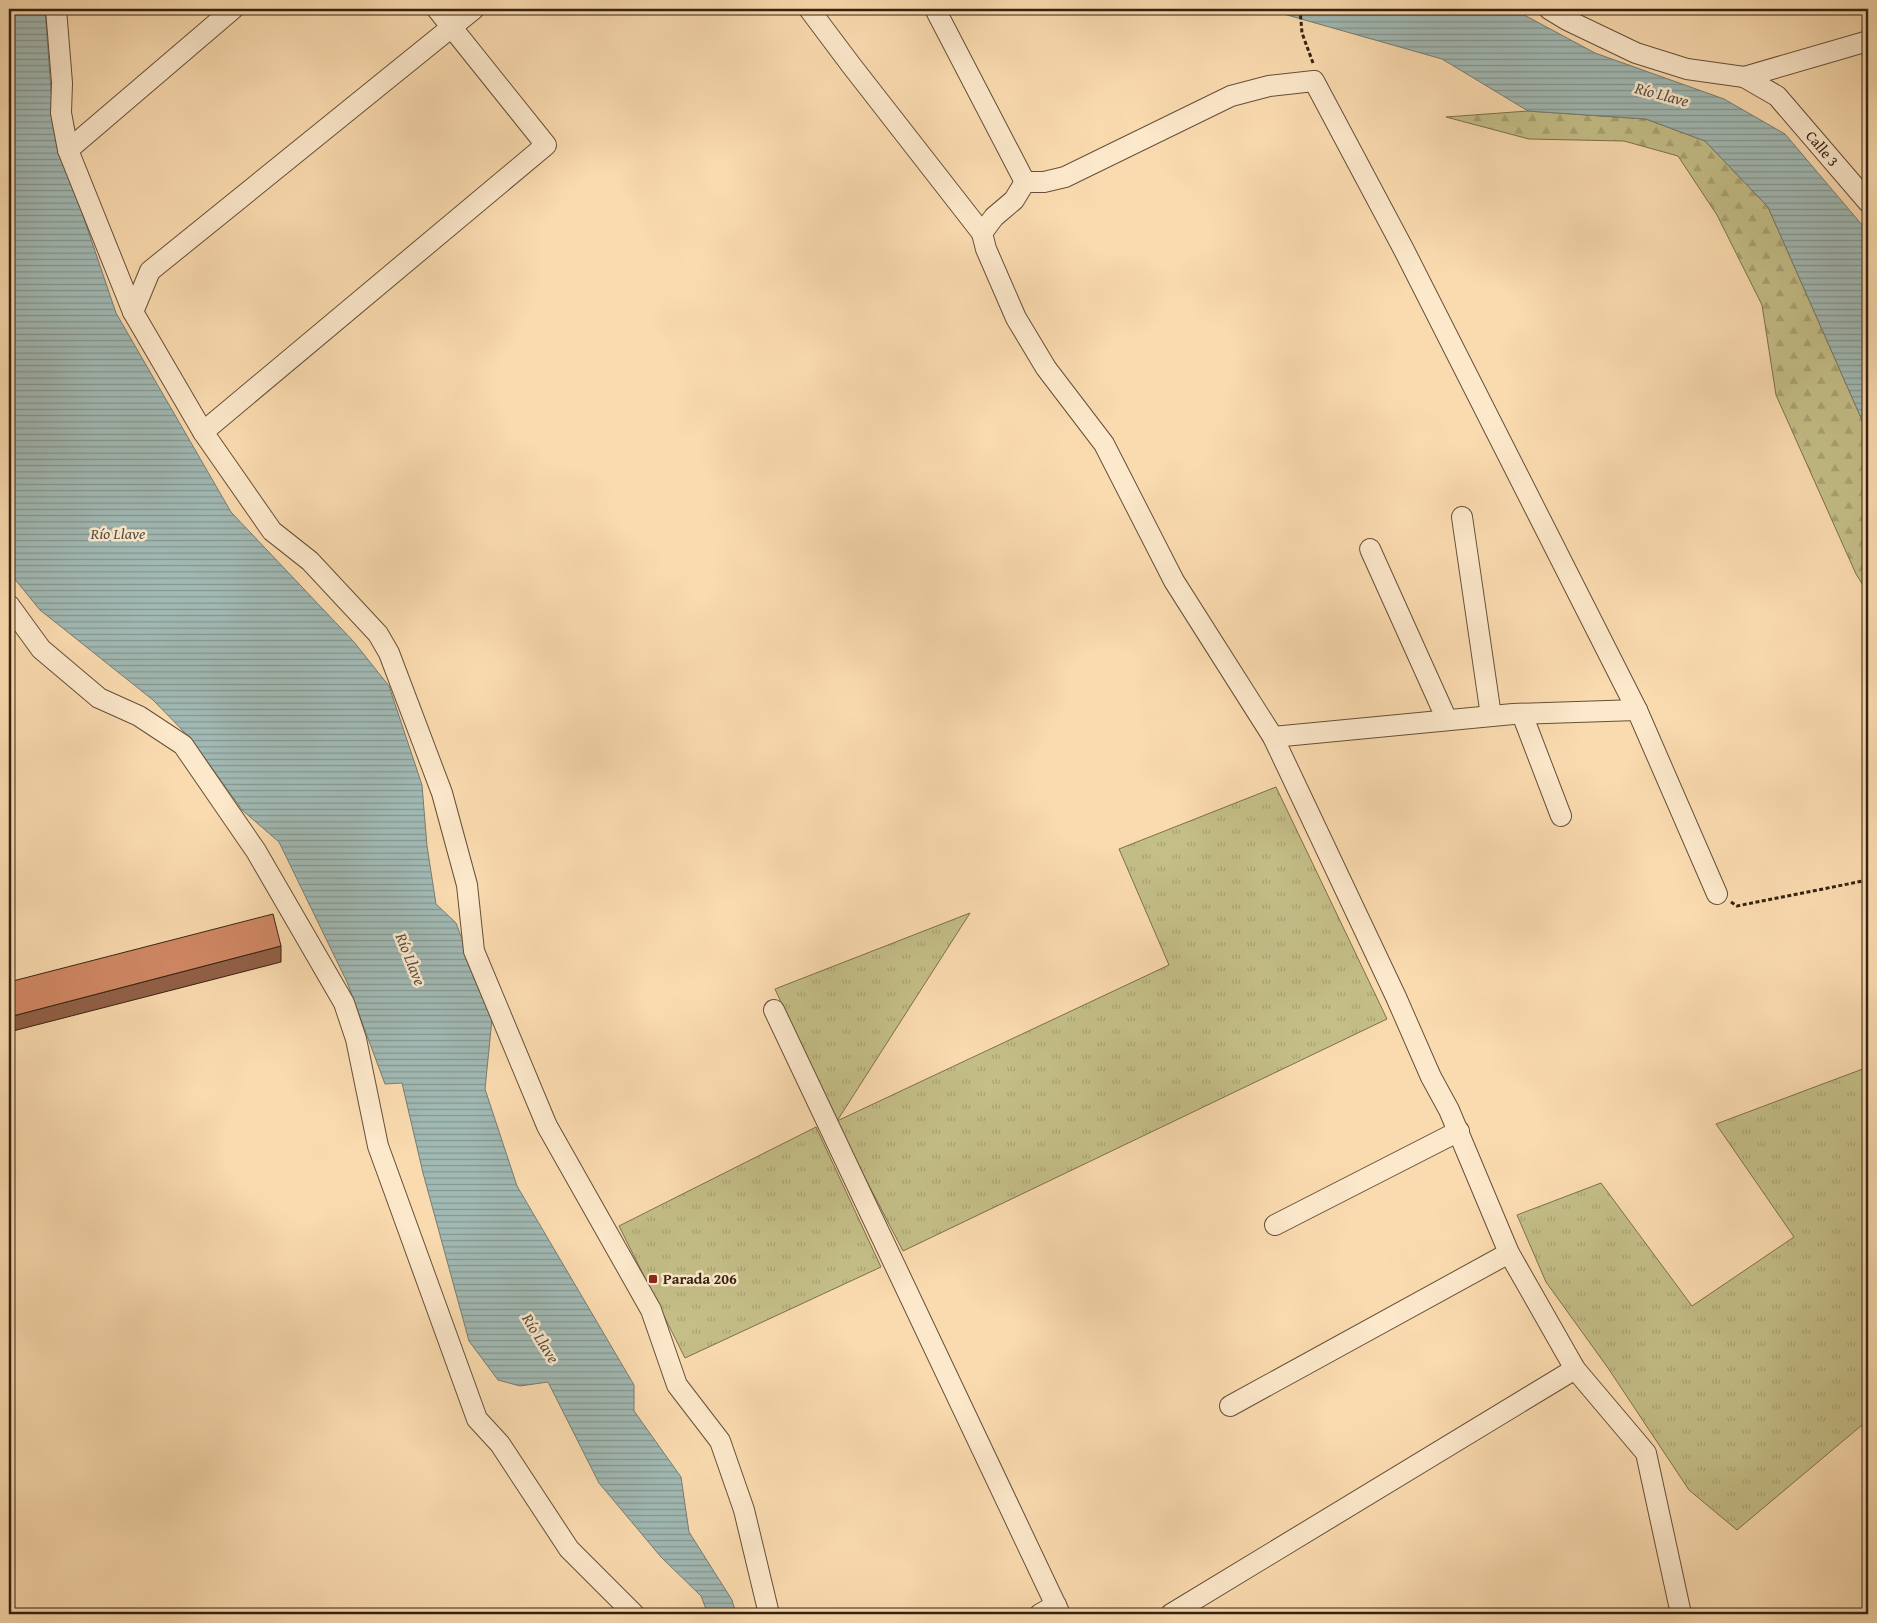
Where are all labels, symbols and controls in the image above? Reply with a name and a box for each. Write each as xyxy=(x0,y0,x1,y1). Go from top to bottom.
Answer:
water label: Río Llave xyxy=(1631,75,1692,113)
street label: Calle 3 xyxy=(1801,126,1844,171)
water label: Río Llave xyxy=(90,521,146,545)
water label: Río Llave xyxy=(389,928,433,989)
place label: Parada 206 xyxy=(663,1268,737,1289)
marker: Parada 206 xyxy=(647,1273,659,1285)
water label: Río Llave xyxy=(516,1308,566,1368)

